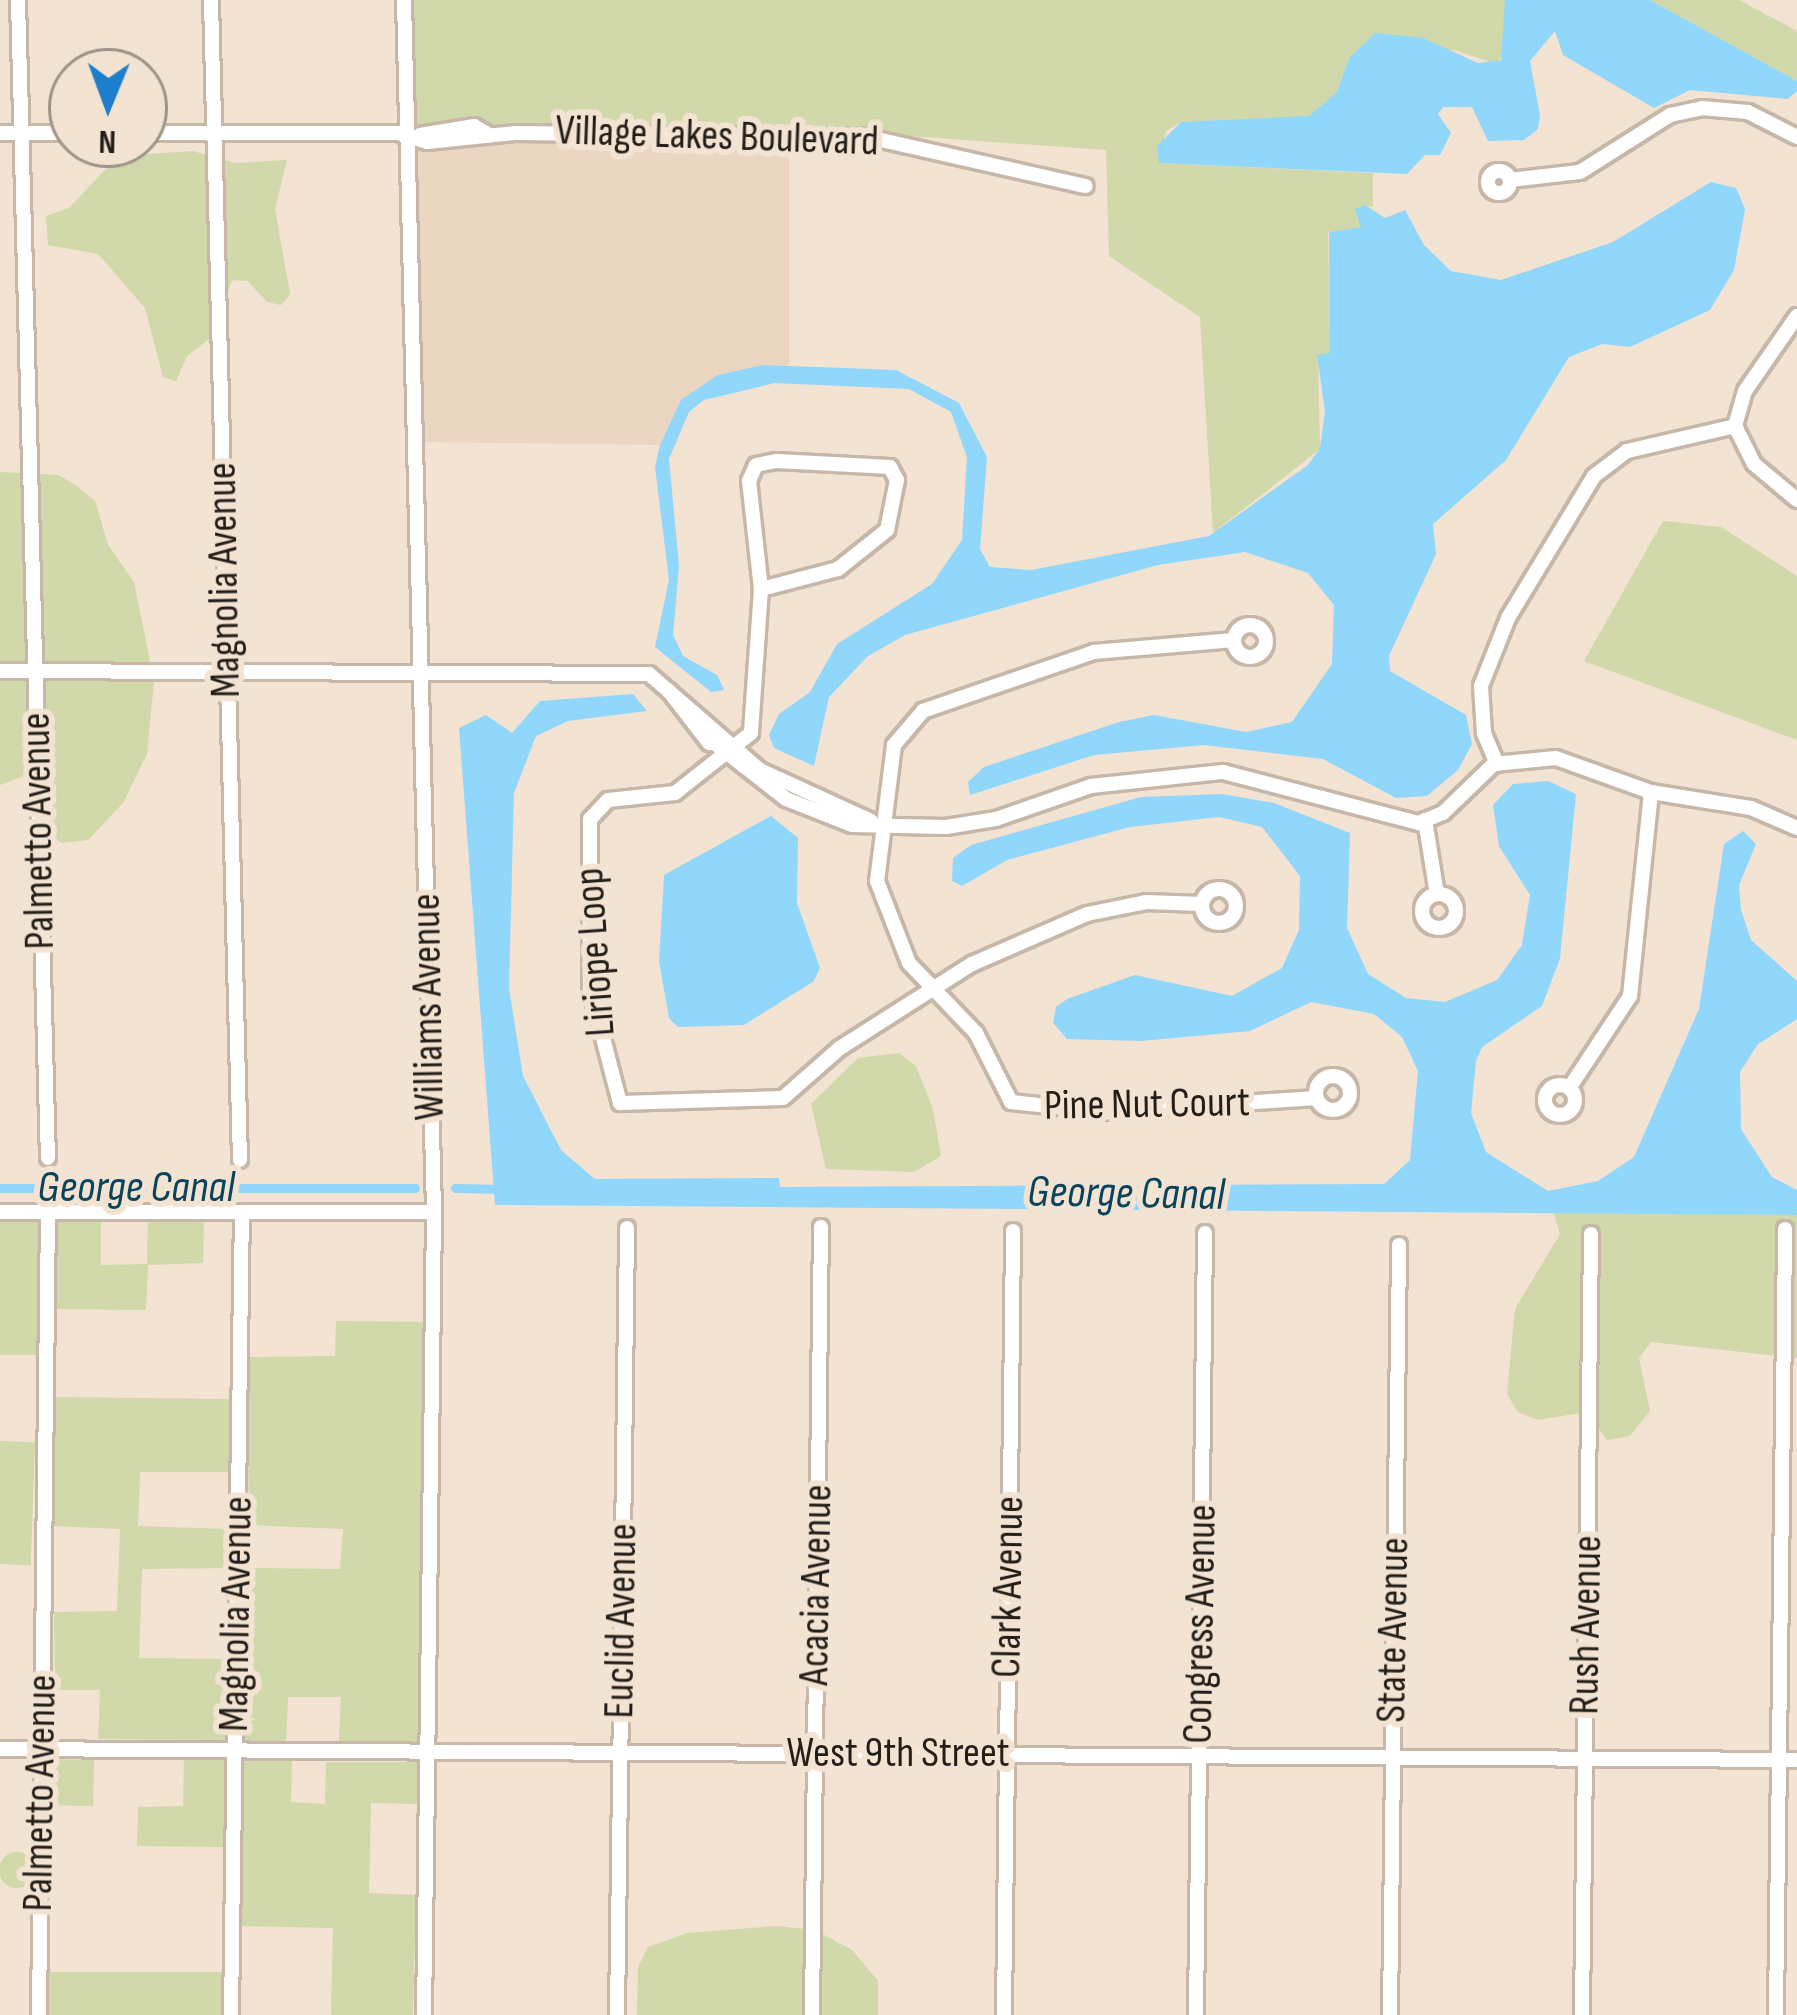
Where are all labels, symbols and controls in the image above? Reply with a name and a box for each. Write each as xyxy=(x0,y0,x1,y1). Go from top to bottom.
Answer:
north arrow xyxy=(48,48,168,168)
street label: Village Lakes Boulevard xyxy=(555,106,879,168)
text: N xyxy=(98,121,117,161)
street label: Magnolia Avenue xyxy=(198,462,252,698)
street label: Palmetto Avenue xyxy=(12,712,66,950)
street label: Liriope Loop xyxy=(565,866,627,1038)
street label: Williams Avenue xyxy=(402,893,456,1121)
street label: Pine Nut Court xyxy=(1044,1078,1250,1132)
water label: George Canal xyxy=(37,1161,235,1215)
water label: George Canal xyxy=(1027,1165,1225,1223)
street label: Acacia Avenue xyxy=(790,1484,844,1686)
street label: Magnolia Avenue xyxy=(210,1496,264,1732)
street label: Clark Avenue xyxy=(982,1496,1036,1678)
street label: Congress Avenue xyxy=(1174,1504,1228,1744)
street label: Euclid Avenue xyxy=(595,1523,649,1719)
street label: Rush Avenue xyxy=(1560,1535,1614,1715)
street label: State Avenue xyxy=(1367,1537,1421,1723)
street label: Palmetto Avenue xyxy=(14,1674,68,1912)
street label: West 9th Street xyxy=(786,1729,1010,1779)

